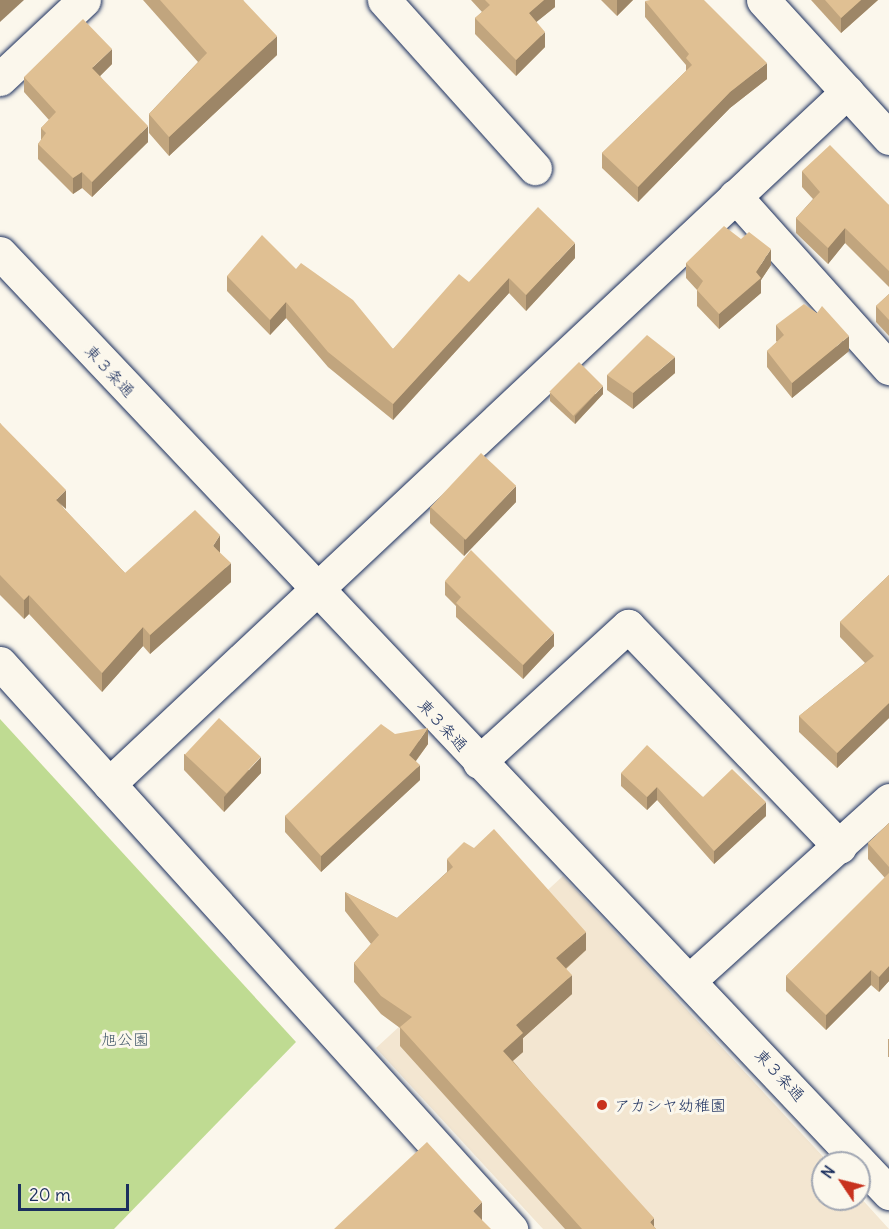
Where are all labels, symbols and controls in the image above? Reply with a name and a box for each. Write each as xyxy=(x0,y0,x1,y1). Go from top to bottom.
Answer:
street label: 東３条通 xyxy=(81,341,139,401)
street label: 東３条通 xyxy=(414,695,472,755)
park label: 旭公園 xyxy=(101,1029,149,1049)
street label: 東３条通 xyxy=(751,1045,809,1105)
place label: アカシヤ幼稚園 xyxy=(614,1095,726,1115)
marker: アカシヤ幼稚園 xyxy=(595,1098,609,1112)
north arrow xyxy=(811,1151,871,1211)
text: N xyxy=(817,1162,839,1182)
scale bar xyxy=(21,1172,132,1210)
text: 20 m xyxy=(29,1183,71,1206)

